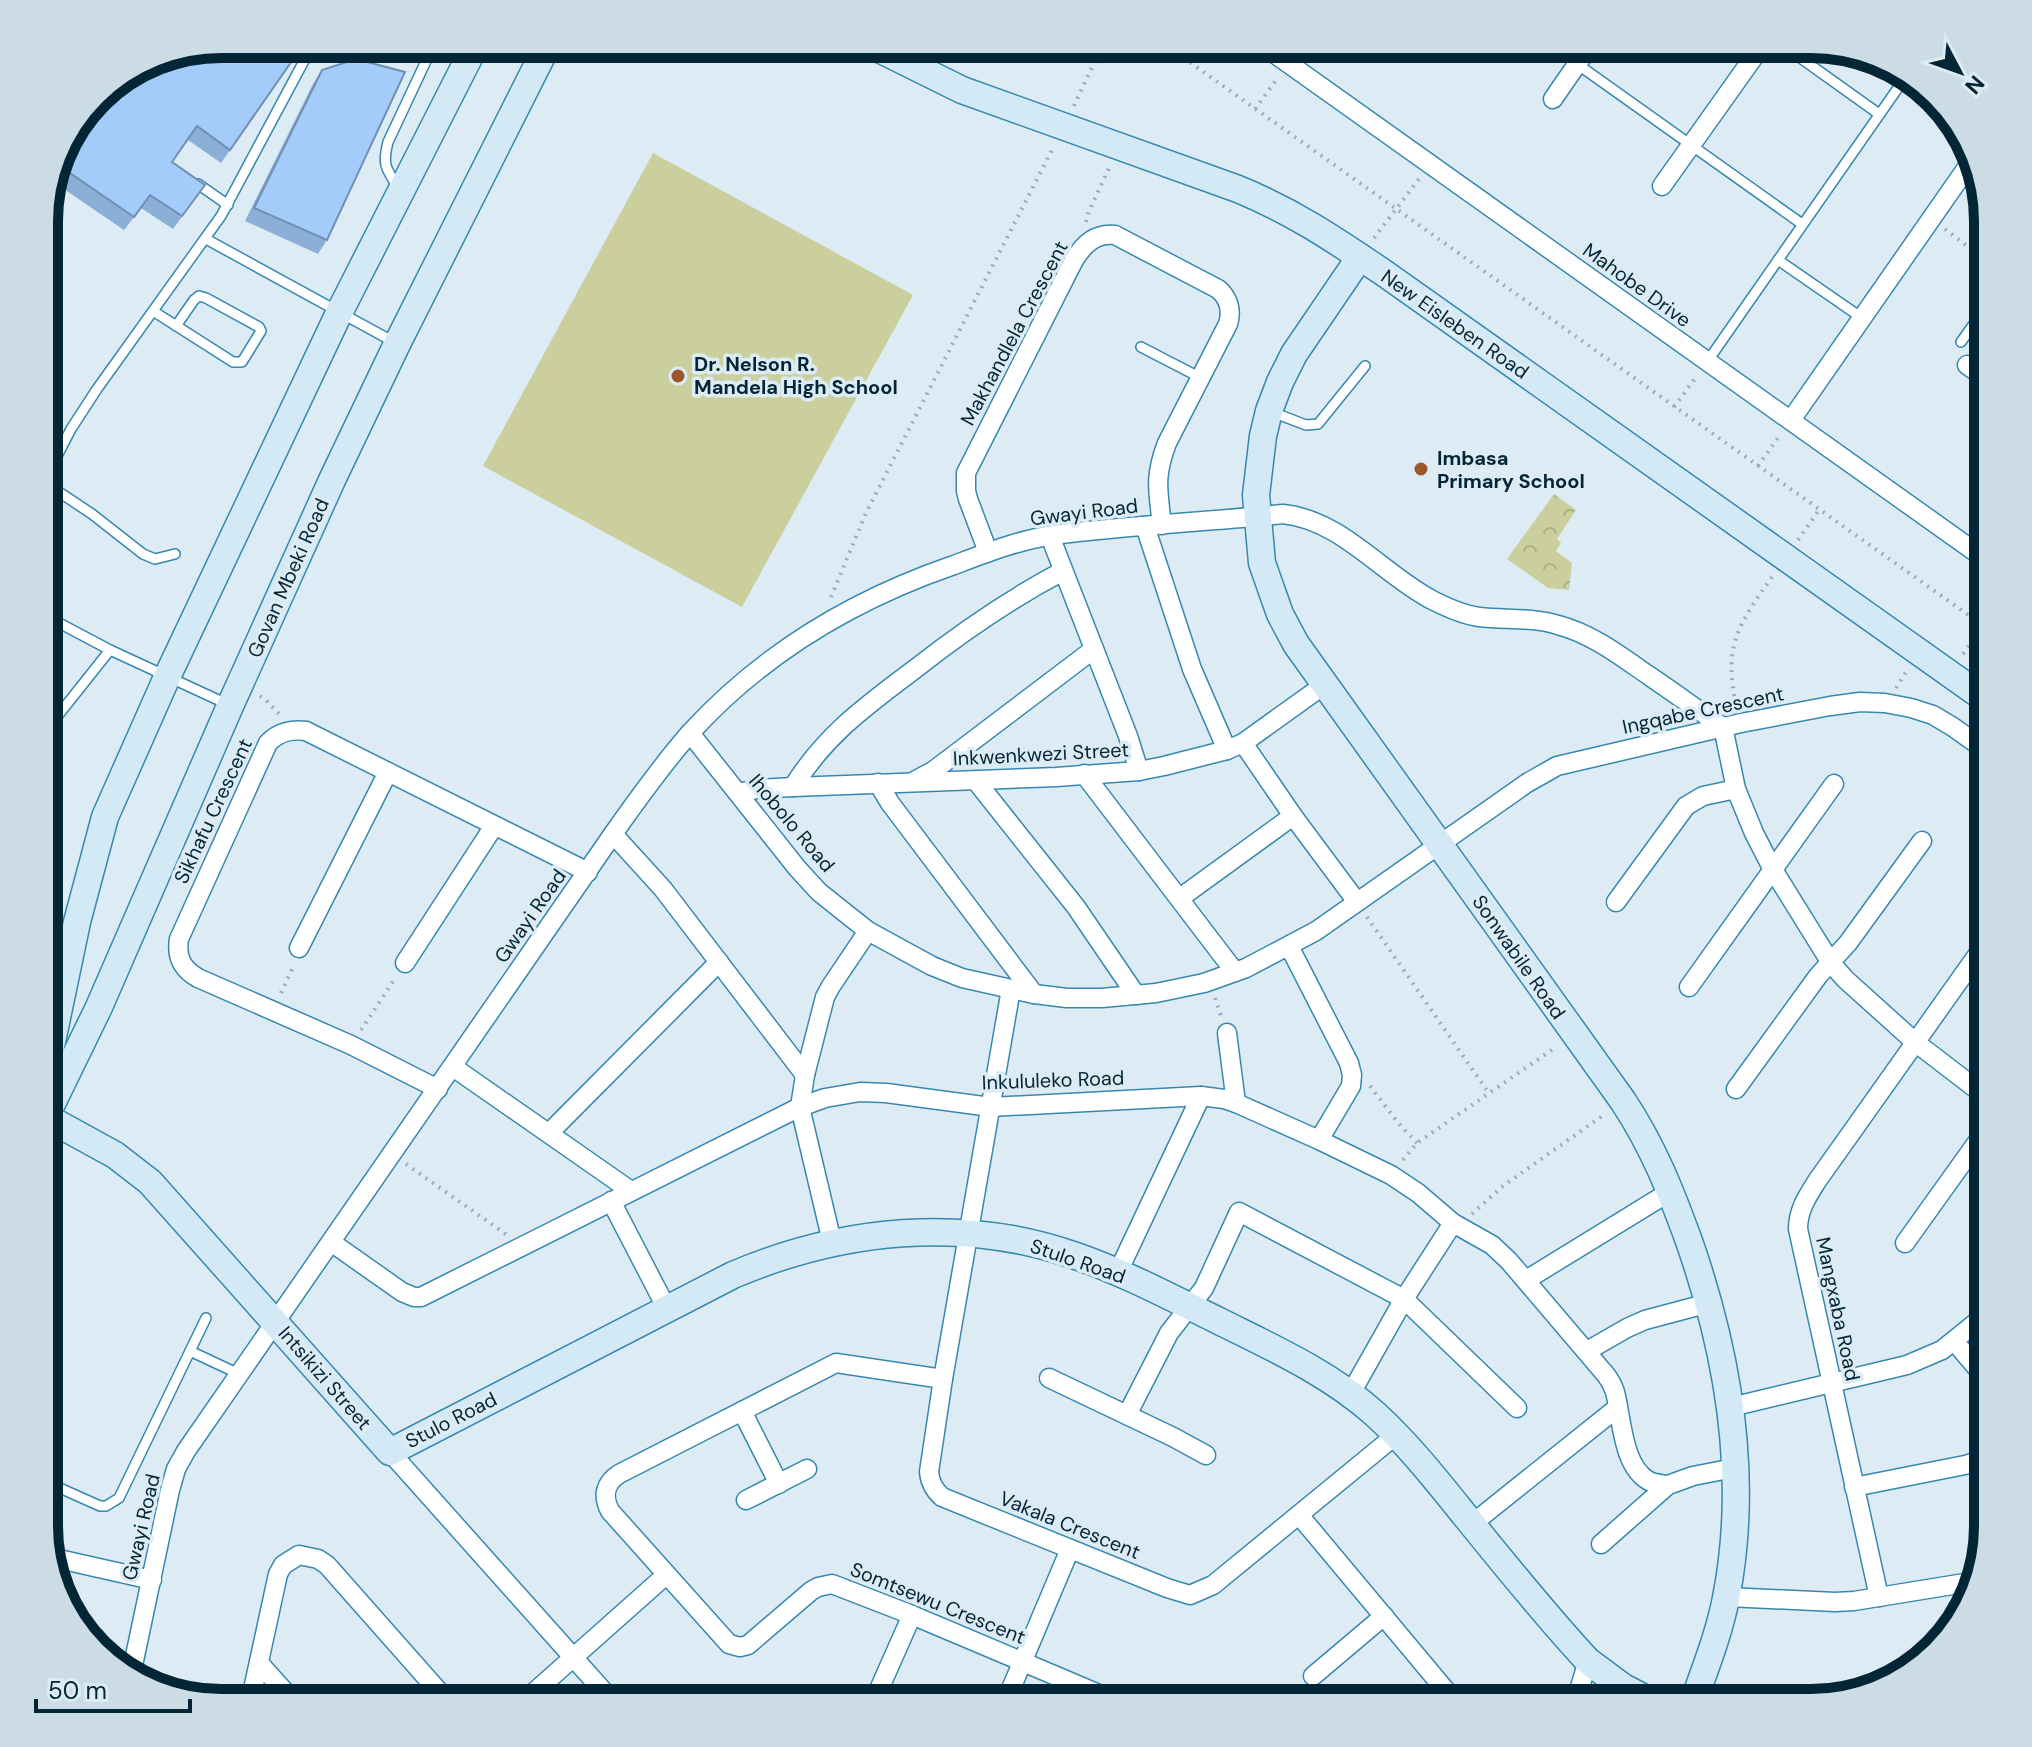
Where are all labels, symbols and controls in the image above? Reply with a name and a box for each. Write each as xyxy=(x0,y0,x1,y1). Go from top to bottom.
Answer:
north arrow xyxy=(1920,32,2000,112)
text: N xyxy=(1959,69,1991,100)
street label: Makhandlela Crescent xyxy=(954,236,1074,430)
street label: Mahobe Drive xyxy=(1578,237,1696,333)
street label: New Eisleben Road xyxy=(1376,263,1534,385)
place label: Dr. Nelson R. Mandela High School xyxy=(694,351,898,400)
marker: Dr. Nelson R. Mandela High School xyxy=(669,367,687,385)
place label: Imbasa Primary School xyxy=(1437,445,1585,494)
marker: Imbasa Primary School xyxy=(1412,460,1430,478)
street label: Gwayi Road xyxy=(1029,492,1139,532)
street label: Govan Mbeki Road xyxy=(241,494,335,662)
street label: Ingqabe Crescent xyxy=(1620,680,1786,740)
street label: Sikhafu Crescent xyxy=(168,734,258,888)
street label: Inkwenkwezi Street xyxy=(952,736,1130,772)
street label: Ihobolo Road xyxy=(743,768,841,878)
street label: Gwayi Road xyxy=(488,864,572,968)
street label: Sonwabile Road xyxy=(1467,890,1571,1024)
street label: Inkululeko Road xyxy=(981,1065,1125,1095)
street label: Stulo Road xyxy=(1027,1233,1129,1289)
street label: Mangxaba Road xyxy=(1810,1235,1866,1383)
street label: Intsikizi Street xyxy=(273,1321,377,1436)
street label: Stulo Road xyxy=(401,1386,501,1454)
street label: Gwayi Road xyxy=(116,1471,166,1583)
street label: Vakala Crescent xyxy=(996,1485,1144,1565)
street label: Somtsewu Crescent xyxy=(846,1556,1030,1650)
scale bar xyxy=(36,1663,190,1713)
text: 50 m xyxy=(48,1675,107,1706)

